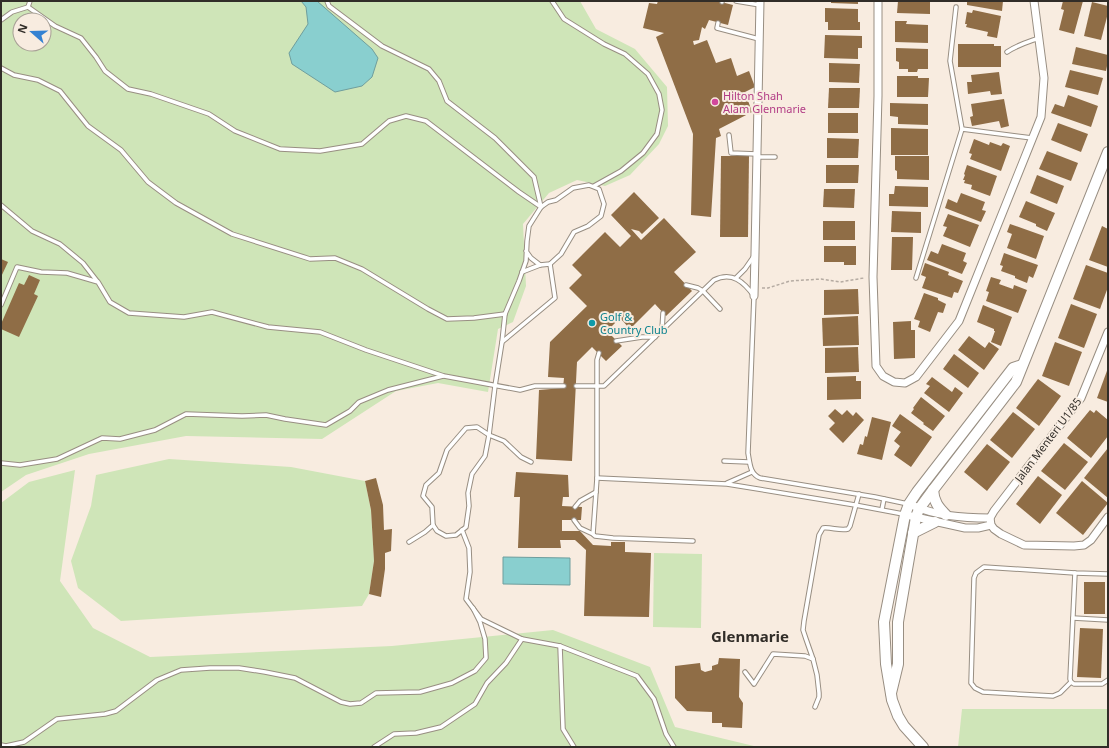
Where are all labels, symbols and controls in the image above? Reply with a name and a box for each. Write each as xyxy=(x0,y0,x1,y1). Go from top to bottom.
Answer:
north arrow xyxy=(12,12,52,52)
text: N xyxy=(14,22,31,35)
place label: Hilton Shah Alam Glenmarie xyxy=(723,88,806,116)
marker: Hilton Shah Alam Glenmarie xyxy=(710,97,720,107)
place label: Golf & Country Club xyxy=(600,309,668,337)
marker: Golf & Country Club xyxy=(587,318,597,328)
street label: Jalan Menteri U1/85 xyxy=(1010,394,1084,486)
district label: Glenmarie xyxy=(711,626,789,646)

